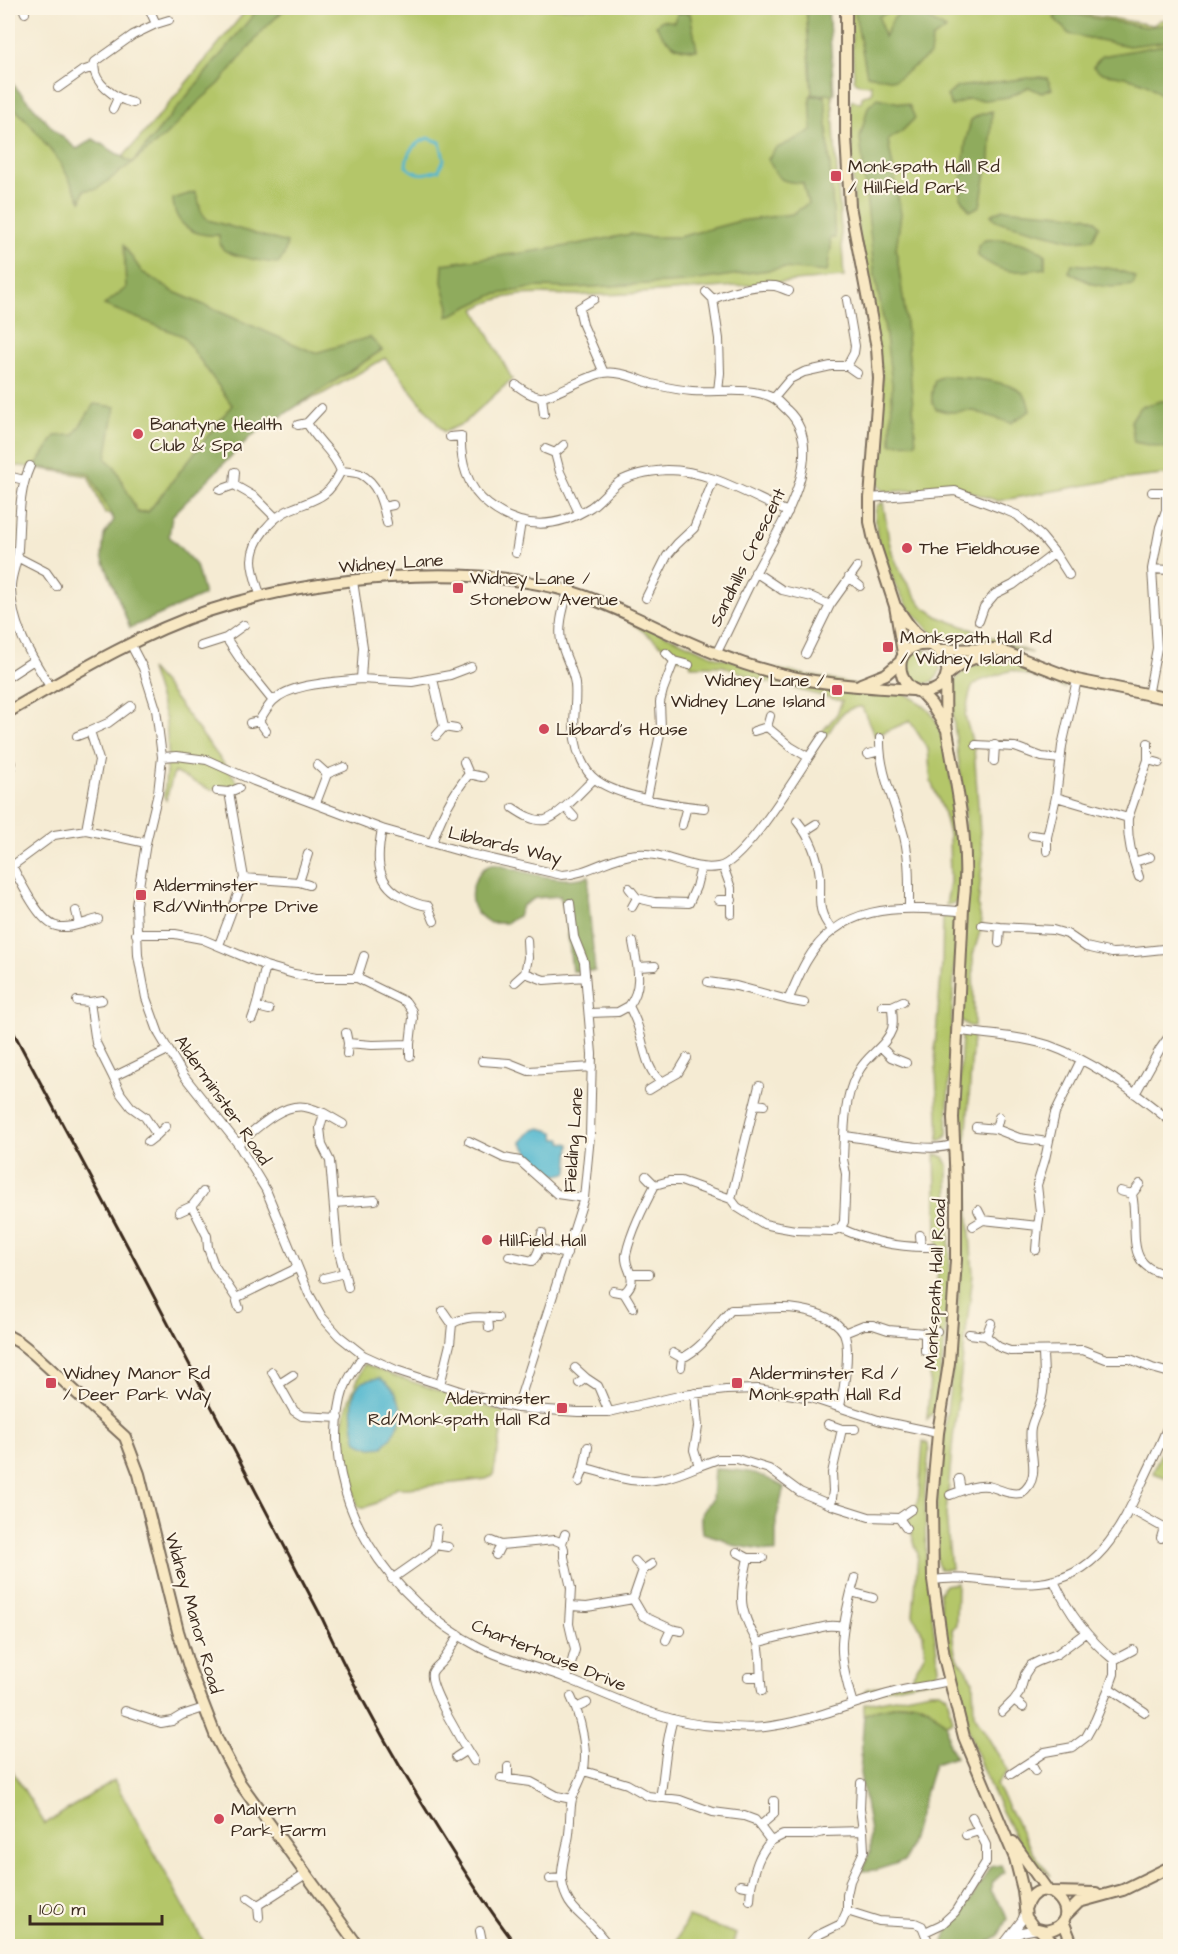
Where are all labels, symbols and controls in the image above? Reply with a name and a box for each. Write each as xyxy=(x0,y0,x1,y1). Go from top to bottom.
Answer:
place label: Monkspath Hall Rd / Hillfield Park xyxy=(848,154,1000,200)
marker: Monkspath Hall Rd / Hillfield Park xyxy=(829,169,843,183)
place label: Banatyne Health Club & Spa xyxy=(150,412,282,458)
marker: Banatyne Health Club & Spa xyxy=(131,427,145,441)
street label: Sandhills Crescent xyxy=(703,483,792,631)
place label: The Fieldhouse xyxy=(919,536,1040,561)
marker: The Fieldhouse xyxy=(900,541,914,555)
street label: Widney Lane xyxy=(338,547,445,581)
place label: Widney Lane / Stonebow Avenue xyxy=(470,566,618,612)
marker: Widney Lane / Stonebow Avenue xyxy=(451,581,465,595)
place label: Monkspath Hall Rd / Widney Island xyxy=(900,625,1052,672)
marker: Monkspath Hall Rd / Widney Island xyxy=(881,640,895,654)
place label: Widney Lane / Widney Lane Island xyxy=(671,668,825,715)
marker: Widney Lane / Widney Lane Island xyxy=(830,683,844,697)
place label: Libbard's House xyxy=(556,717,688,742)
marker: Libbard's House xyxy=(537,722,551,736)
street label: Libbards Way xyxy=(445,820,564,872)
place label: Alderminster Rd/Winthorpe Drive xyxy=(153,873,319,919)
marker: Alderminster Rd/Winthorpe Drive xyxy=(134,888,148,902)
street label: Alderminster Road xyxy=(168,1030,277,1170)
street label: Fielding Lane xyxy=(557,1086,591,1194)
street label: Monkspath Hall Road xyxy=(919,1198,952,1370)
place label: Hillfield Hall xyxy=(499,1228,587,1253)
marker: Hillfield Hall xyxy=(480,1233,494,1247)
place label: Widney Manor Rd / Deer Park Way xyxy=(63,1361,212,1408)
place label: Alderminster Rd / Monkspath Hall Rd xyxy=(749,1361,901,1407)
marker: Widney Manor Rd / Deer Park Way xyxy=(44,1376,58,1390)
marker: Alderminster Rd / Monkspath Hall Rd xyxy=(730,1376,744,1390)
place label: Alderminster Rd/Monkspath Hall Rd xyxy=(368,1386,550,1432)
marker: Alderminster Rd/Monkspath Hall Rd xyxy=(555,1401,569,1415)
street label: Widney Manor Road xyxy=(158,1530,228,1697)
street label: Charterhouse Drive xyxy=(468,1613,630,1698)
place label: Malvern Park Farm xyxy=(231,1797,325,1843)
marker: Malvern Park Farm xyxy=(212,1812,226,1826)
scale bar xyxy=(30,1888,162,1926)
text: 100 m xyxy=(39,1897,85,1922)

